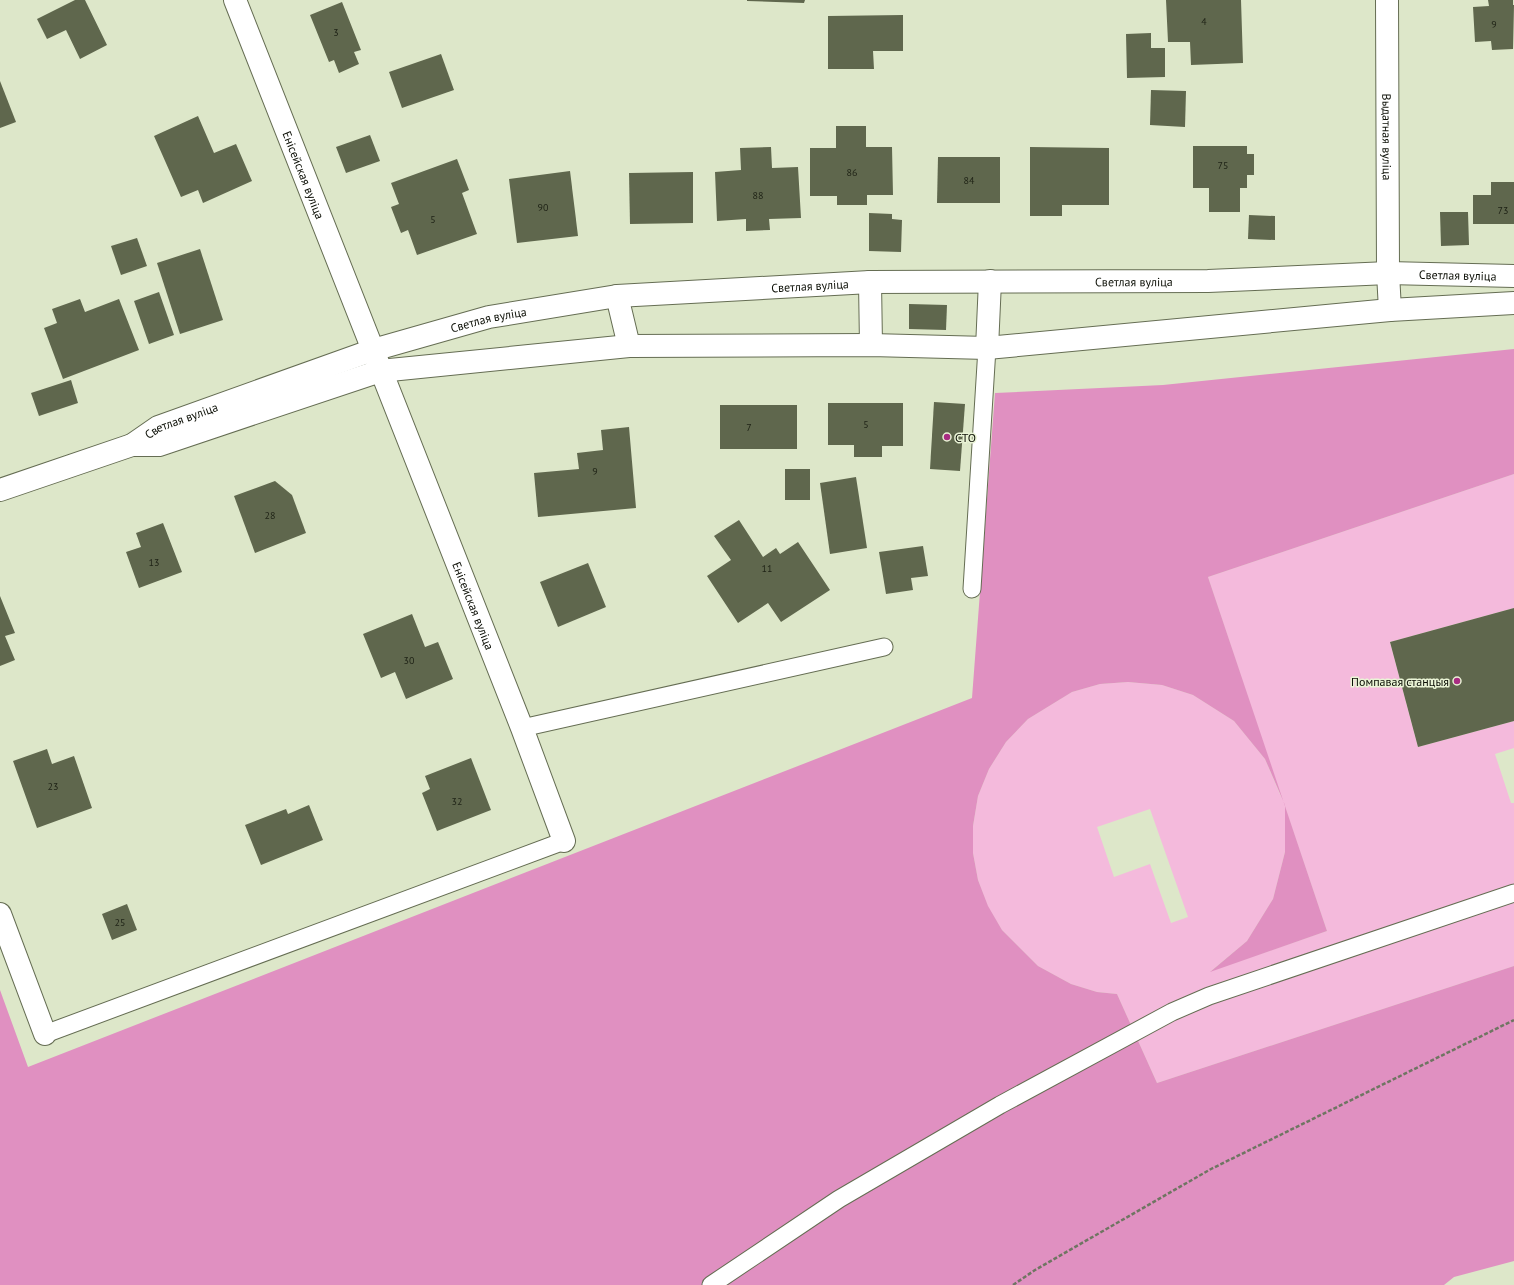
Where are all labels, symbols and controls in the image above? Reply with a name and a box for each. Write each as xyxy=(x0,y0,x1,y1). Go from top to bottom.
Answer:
house number: 4 xyxy=(1201,15,1207,28)
house number: 9 xyxy=(1491,18,1497,31)
house number: 3 xyxy=(333,26,339,39)
street label: Выдатная вуліца xyxy=(1380,94,1395,180)
street label: Енісейская вуліца xyxy=(280,129,328,221)
house number: 75 xyxy=(1218,159,1228,172)
house number: 86 xyxy=(847,166,857,179)
house number: 84 xyxy=(964,174,975,187)
house number: 88 xyxy=(753,189,763,202)
house number: 90 xyxy=(538,201,549,214)
house number: 73 xyxy=(1498,204,1508,217)
house number: 5 xyxy=(430,213,436,226)
street label: Светлая вуліца xyxy=(1419,266,1497,283)
street label: Светлая вуліца xyxy=(1095,274,1173,289)
street label: Светлая вуліца xyxy=(771,276,849,295)
street label: Светлая вуліца xyxy=(449,303,528,335)
street label: Светлая вуліца xyxy=(141,399,220,442)
house number: 5 xyxy=(863,418,869,431)
house number: 7 xyxy=(746,421,752,434)
place label: СТО xyxy=(955,430,976,445)
marker: СТО xyxy=(942,432,952,442)
house number: 9 xyxy=(592,465,598,478)
house number: 28 xyxy=(265,509,275,522)
house number: 13 xyxy=(149,556,159,569)
street label: Енісейская вуліца xyxy=(450,560,498,652)
house number: 11 xyxy=(762,562,772,575)
house number: 30 xyxy=(404,654,415,667)
place label: Помпавая станцыя xyxy=(1351,674,1449,689)
marker: Помпавая станцыя xyxy=(1452,676,1462,686)
house number: 23 xyxy=(48,780,58,793)
house number: 32 xyxy=(452,795,462,808)
house number: 25 xyxy=(115,916,125,929)

